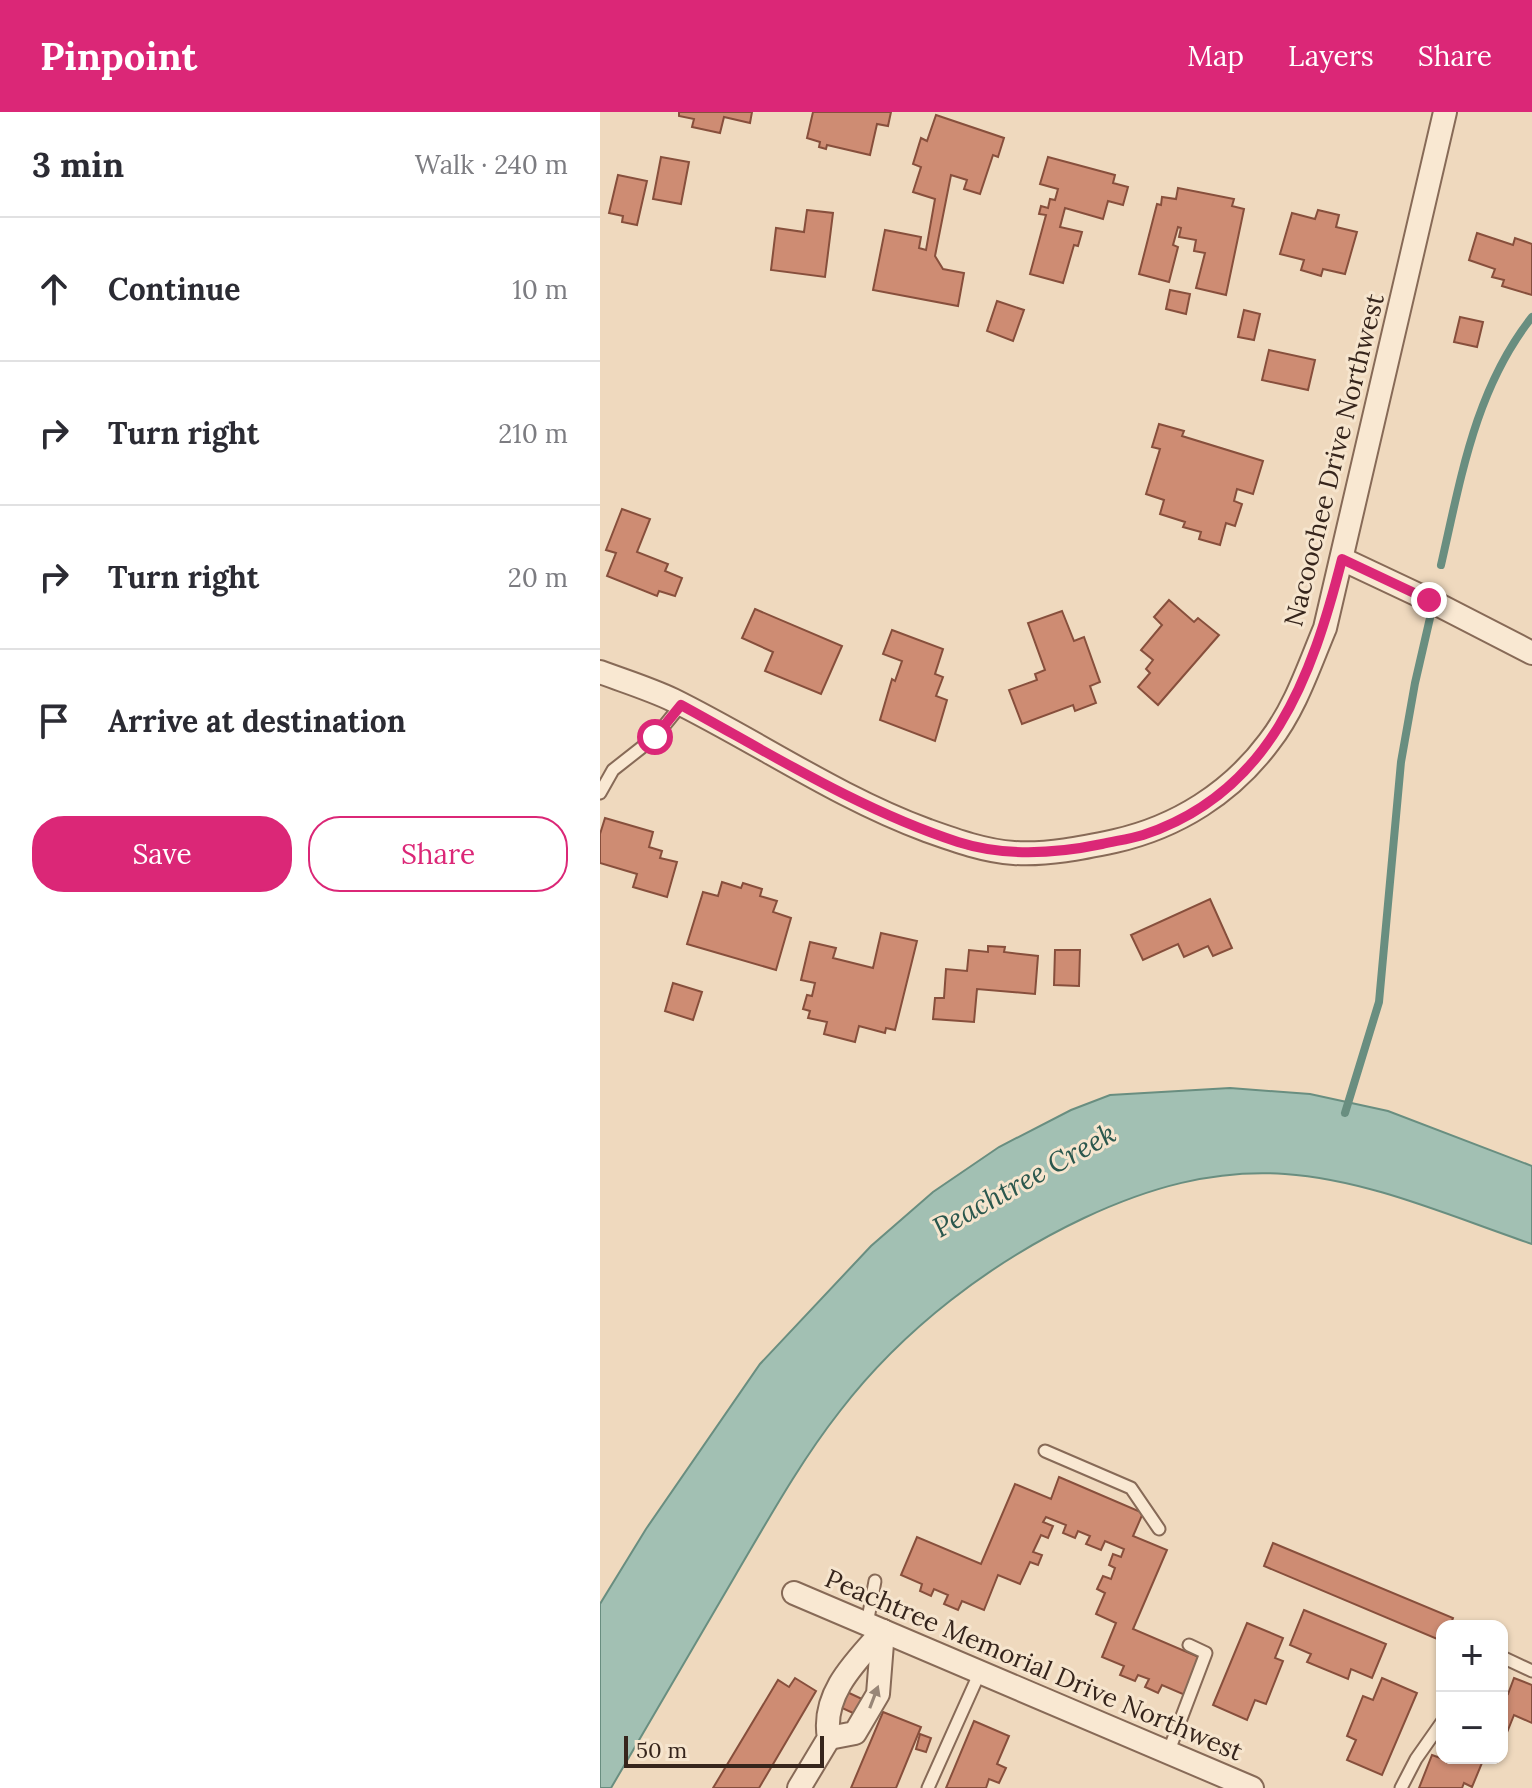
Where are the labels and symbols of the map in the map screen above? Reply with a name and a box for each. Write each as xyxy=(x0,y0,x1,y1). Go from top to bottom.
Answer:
street label: Nacoochee Drive Northwest xyxy=(1276,290,1391,630)
route end xyxy=(1411,582,1447,618)
route start xyxy=(637,719,673,755)
water label: Peachtree Creek xyxy=(926,1115,1122,1245)
street label: Peachtree Memorial Drive Northwest xyxy=(820,1561,1248,1768)
one-way arrow xyxy=(868,1684,881,1708)
scale bar xyxy=(624,1732,824,1768)

